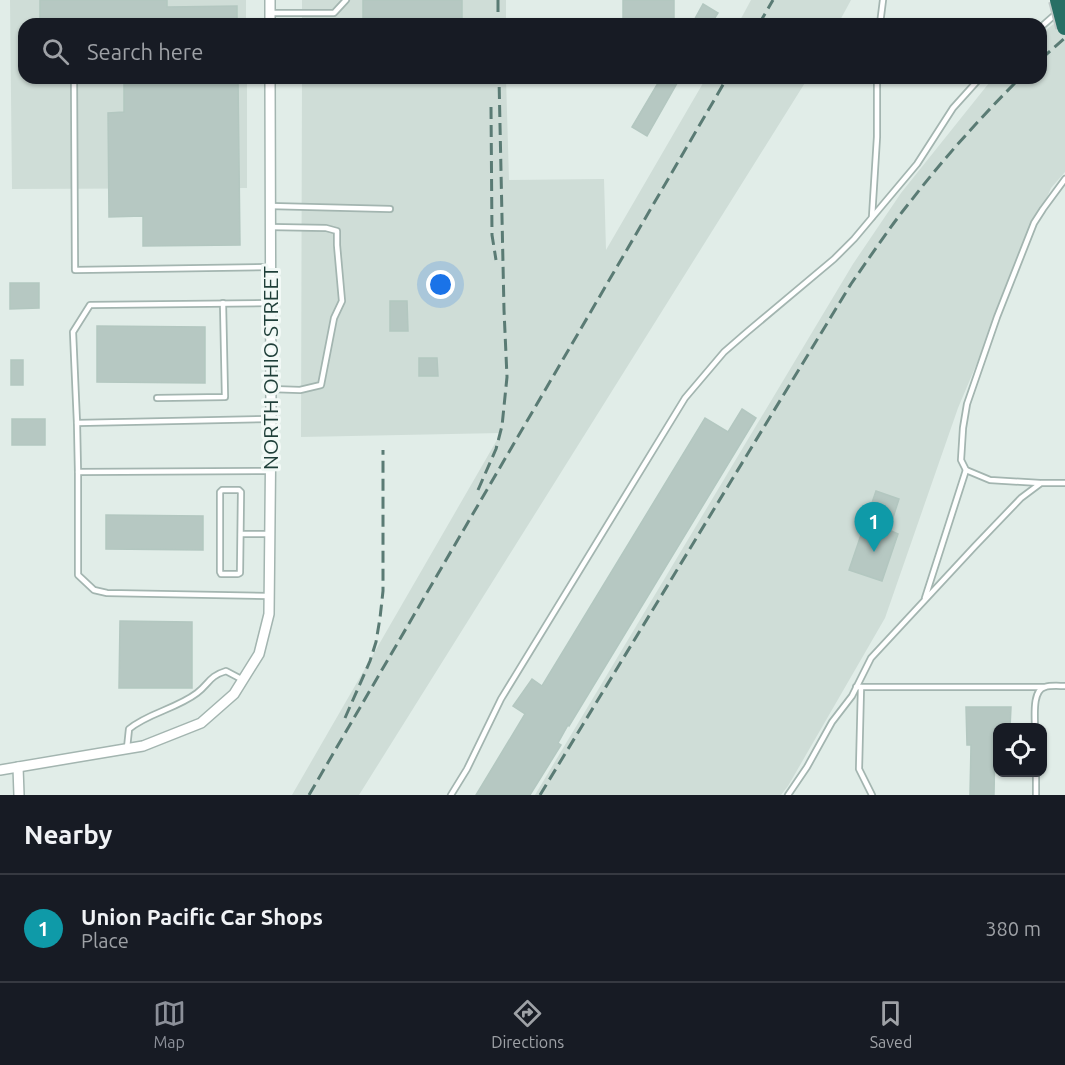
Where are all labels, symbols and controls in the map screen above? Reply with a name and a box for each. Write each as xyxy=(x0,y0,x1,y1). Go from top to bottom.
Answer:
search box xyxy=(18,18,1047,84)
icon: search xyxy=(39,35,72,68)
text: Search here xyxy=(87,39,203,64)
street label: NORTH OHIO STREET xyxy=(258,266,282,470)
your location xyxy=(426,270,455,299)
pin: 1 xyxy=(854,502,894,552)
map controls xyxy=(993,723,1047,777)
button: locate xyxy=(993,723,1047,777)
text: Nearby xyxy=(24,820,112,849)
text: Union Pacific Car Shops xyxy=(81,904,323,929)
text: 1 xyxy=(38,917,49,940)
text: 380 m xyxy=(985,917,1041,940)
text: Place xyxy=(81,929,129,952)
tab: Map xyxy=(153,997,186,1051)
tab: Directions xyxy=(491,997,564,1051)
tab: Saved xyxy=(870,997,912,1051)

